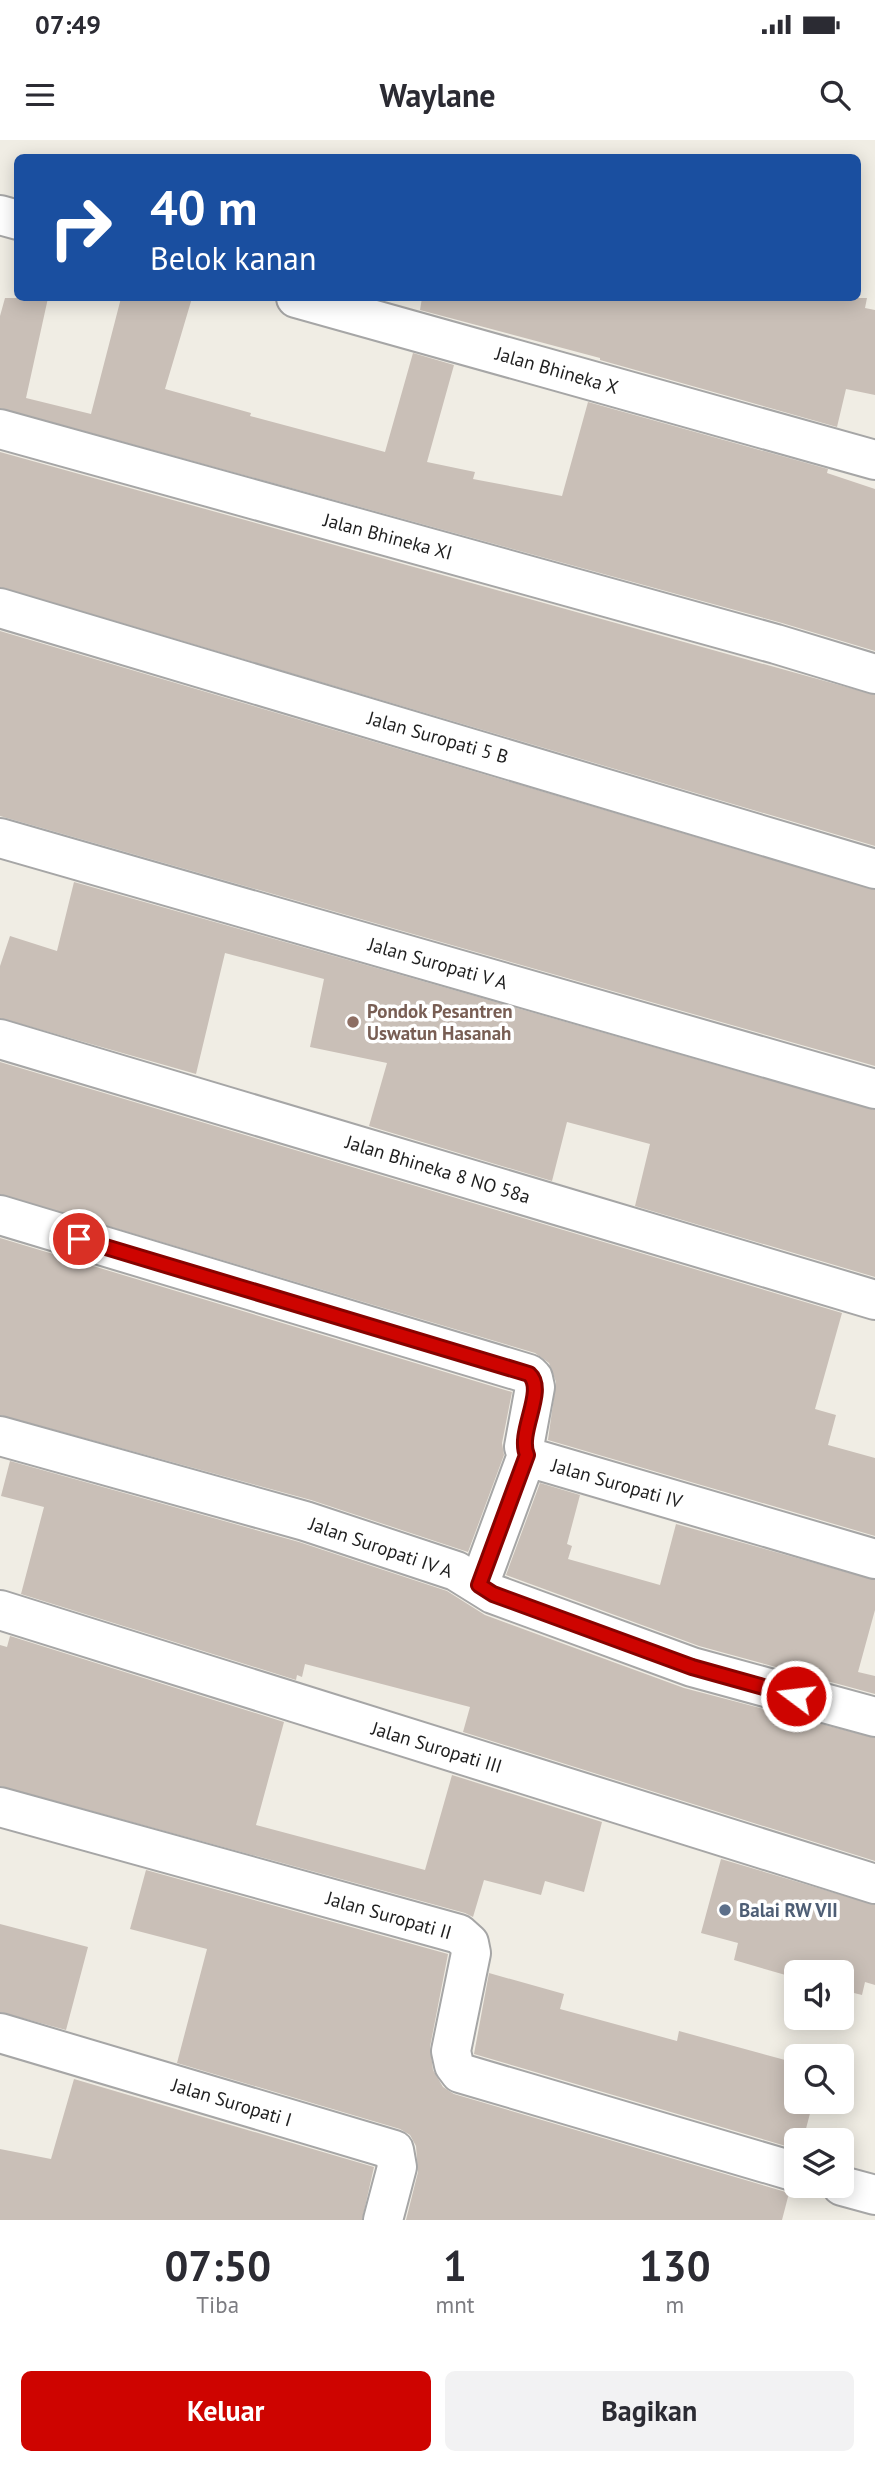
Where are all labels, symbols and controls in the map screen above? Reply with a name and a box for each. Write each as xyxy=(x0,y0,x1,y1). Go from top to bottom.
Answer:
text: 07:49 xyxy=(35,8,101,41)
text: Waylane xyxy=(379,74,496,116)
icon: menu xyxy=(21,76,59,114)
icon: search xyxy=(816,76,854,114)
text: 40 m xyxy=(150,175,257,239)
icon: right xyxy=(35,182,126,273)
text: Belok kanan xyxy=(150,237,316,279)
street label: Jalan Bhineka X xyxy=(492,341,621,399)
street label: Jalan Bhineka XI xyxy=(320,507,455,565)
street label: Jalan Suropati 5 B xyxy=(364,705,511,769)
street label: Jalan Suropati V A xyxy=(365,931,510,994)
place label: Pondok Pesantren Uswatun Hasanah xyxy=(367,999,513,1045)
marker: Pondok Pesantren Uswatun Hasanah xyxy=(345,1014,361,1030)
street label: Jalan Bhineka 8 NO 58a xyxy=(342,1129,533,1209)
pin xyxy=(49,1209,109,1269)
icon: arrive xyxy=(60,1220,98,1258)
street label: Jalan Suropati IV xyxy=(548,1453,685,1513)
street label: Jalan Suropati IV A xyxy=(305,1511,456,1583)
position arrow xyxy=(759,1659,833,1733)
street label: Jalan Suropati III xyxy=(368,1715,505,1778)
street label: Jalan Suropati II xyxy=(322,1885,455,1944)
place label: Balai RW VII xyxy=(739,1898,838,1922)
marker: Balai RW VII xyxy=(717,1902,733,1918)
map controls xyxy=(784,1960,854,2198)
button: sound xyxy=(784,1960,854,2030)
button: search xyxy=(784,2044,854,2114)
street label: Jalan Suropati I xyxy=(168,2072,295,2132)
button: layers xyxy=(784,2128,854,2198)
text: 07:50 xyxy=(164,2238,271,2293)
text: 1 xyxy=(443,2238,467,2293)
text: 130 xyxy=(639,2238,710,2293)
text: Tiba xyxy=(196,2290,239,2319)
text: mnt xyxy=(436,2290,475,2319)
text: m xyxy=(665,2290,684,2319)
button: Keluar xyxy=(21,2371,431,2451)
button: Bagikan xyxy=(445,2371,854,2451)

